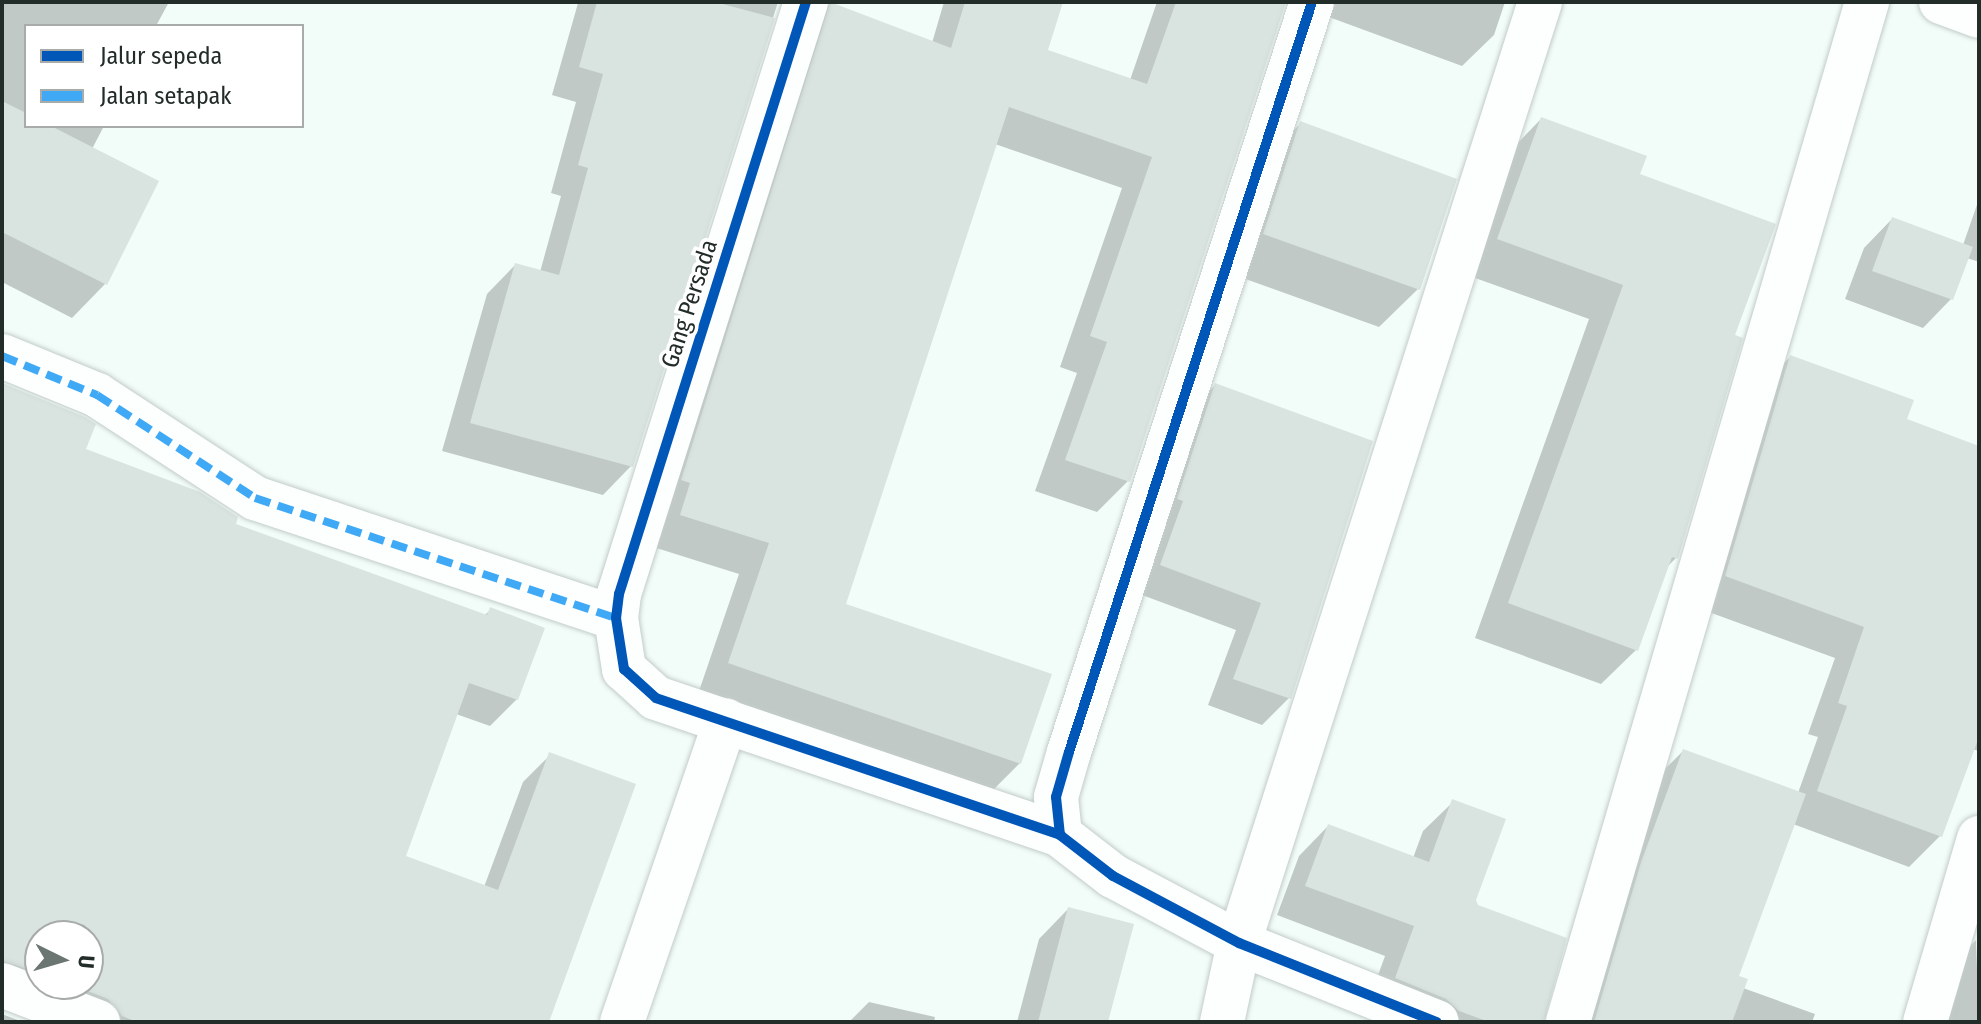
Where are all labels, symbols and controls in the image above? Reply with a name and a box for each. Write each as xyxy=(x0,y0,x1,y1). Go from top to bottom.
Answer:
legend xyxy=(24,24,304,128)
text: Jalur sepeda xyxy=(100,42,222,70)
text: Jalan setapak xyxy=(100,82,231,110)
street label: Gang Persada xyxy=(656,236,724,372)
north arrow xyxy=(24,920,104,1000)
text: U xyxy=(72,954,100,970)

